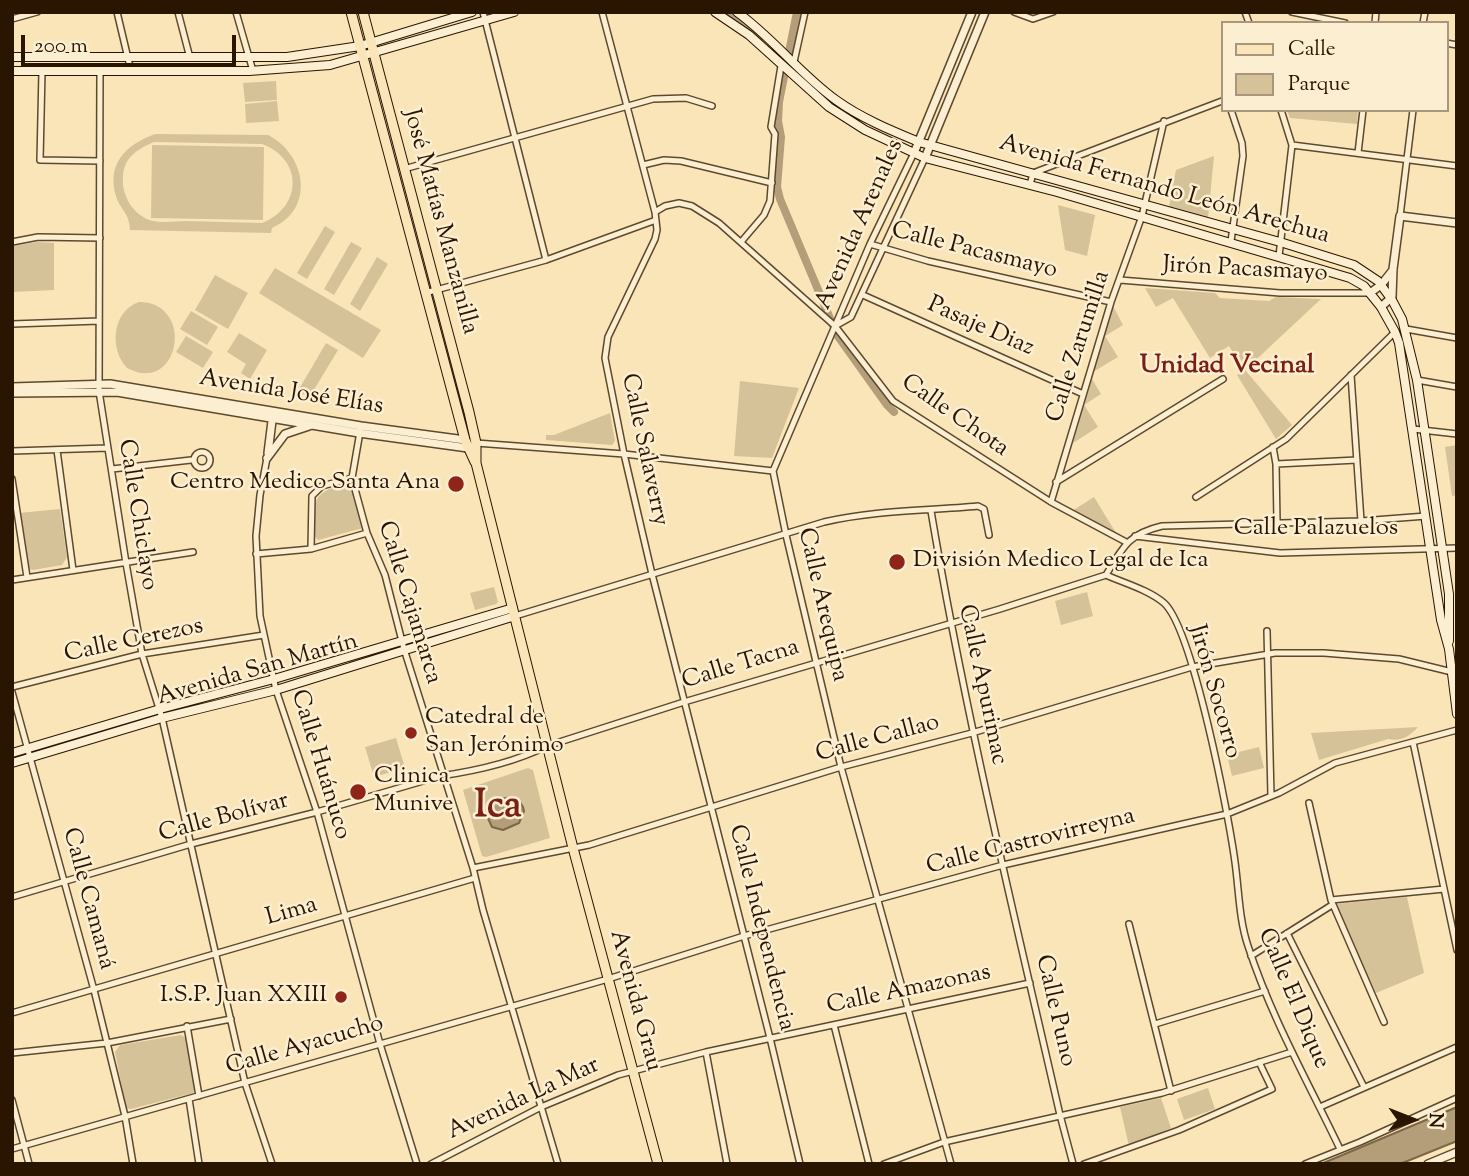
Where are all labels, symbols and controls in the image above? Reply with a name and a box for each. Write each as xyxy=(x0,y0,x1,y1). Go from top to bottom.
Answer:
scale bar xyxy=(24,21,240,65)
legend xyxy=(1220,21,1448,112)
text: 200 m xyxy=(34,32,88,62)
text: Calle xyxy=(1288,35,1336,65)
text: Parque xyxy=(1288,70,1350,100)
street label: José Matías Manzanilla xyxy=(395,106,483,338)
street label: Avenida Fernando León Arechua xyxy=(995,130,1333,252)
street label: Avenida Arenales xyxy=(811,135,911,315)
street label: Calle Pacasmayo xyxy=(888,217,1060,287)
street label: Jirón Pacasmayo xyxy=(1162,252,1328,290)
street label: Calle Zarumilla xyxy=(1042,268,1118,426)
street label: Pasaje Diaz xyxy=(922,292,1038,364)
district label: Unidad Vecinal xyxy=(1140,352,1314,384)
street label: Avenida José Elías xyxy=(197,365,385,423)
street label: Calle Chota xyxy=(895,369,1013,465)
street label: Calle Salaverry xyxy=(613,371,673,529)
street label: Calle Chiclayo xyxy=(110,437,162,593)
place label: Centro Medico Santa Ana xyxy=(170,470,440,498)
marker: Centro Medico Santa Ana xyxy=(446,474,466,494)
street label: Calle Palazuelos xyxy=(1234,516,1398,544)
street label: Calle Cajamarca xyxy=(370,518,446,688)
street label: Calle Arequipa xyxy=(789,525,853,685)
place label: División Medico Legal de Ica xyxy=(913,548,1208,576)
marker: División Medico Legal de Ica xyxy=(887,552,907,572)
street label: Calle Apurimac xyxy=(950,602,1012,768)
street label: Calle Cerezos xyxy=(62,613,206,671)
street label: Jirón Socorro xyxy=(1180,622,1246,762)
street label: Avenida San Martín xyxy=(154,629,362,713)
street label: Calle Tacna xyxy=(679,635,803,697)
street label: Calle Huánuco xyxy=(283,687,355,843)
place label: Catedral de San Jerónimo xyxy=(425,705,564,761)
street label: Calle Callao xyxy=(813,710,943,770)
marker: Catedral de San Jerónimo xyxy=(403,725,419,741)
place label: Clinica Munive xyxy=(374,764,453,820)
marker: Clinica Munive xyxy=(348,782,368,802)
district label: Ica xyxy=(474,787,522,833)
street label: Calle Bolívar xyxy=(156,788,292,850)
street label: Calle Castrovirreyna xyxy=(924,803,1138,883)
street label: Calle Independencia xyxy=(720,822,800,1034)
street label: Calle Camaná xyxy=(54,825,120,973)
street label: Lima xyxy=(263,892,321,934)
street label: Calle El Dique xyxy=(1249,924,1335,1074)
street label: Avenida Grau xyxy=(601,927,667,1075)
street label: Calle Puno xyxy=(1027,952,1081,1070)
street label: Calle Amazonas xyxy=(824,960,994,1022)
place label: I.S.P. Juan XXIII xyxy=(160,983,327,1011)
marker: I.S.P. Juan XXIII xyxy=(333,989,349,1005)
street label: Calle Ayacucho xyxy=(223,1011,387,1083)
street label: Avenida La Mar xyxy=(443,1052,605,1148)
north arrow xyxy=(1378,1085,1448,1155)
text: N xyxy=(1421,1113,1448,1128)

